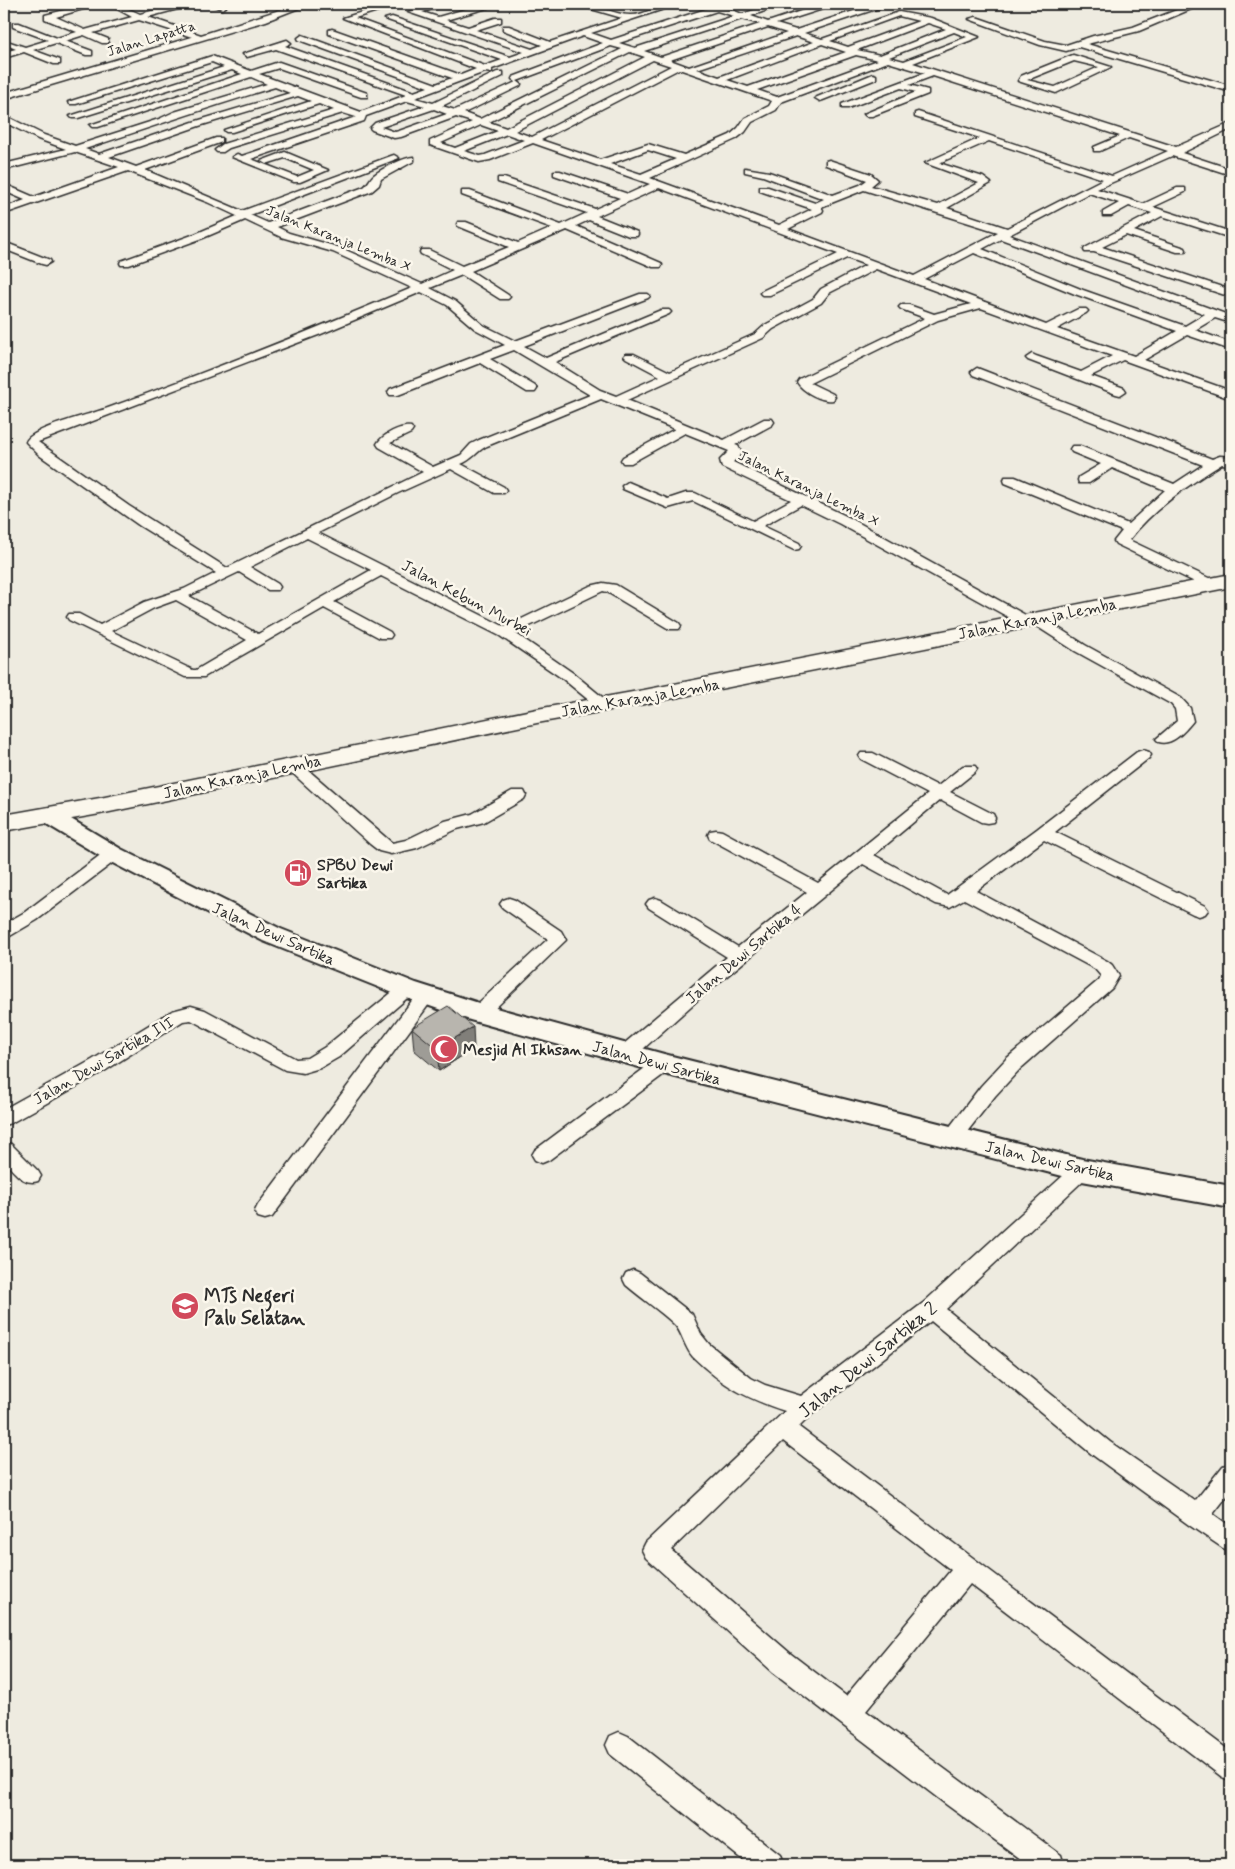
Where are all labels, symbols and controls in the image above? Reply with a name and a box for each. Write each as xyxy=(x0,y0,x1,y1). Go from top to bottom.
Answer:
street label: Jalan Lapatta xyxy=(105,17,198,61)
street label: Jalan Karanja Lemba X xyxy=(263,202,414,276)
street label: Jalan Karanja Lemba X xyxy=(735,447,882,531)
street label: Jalan Kebun Murbei xyxy=(398,555,535,642)
street label: Jalan Karanja Lemba xyxy=(956,594,1118,645)
street label: Jalan Karanja Lemba xyxy=(559,674,721,723)
street label: Jalan Karanja Lemba xyxy=(161,750,323,804)
place label: SPBU Dewi Sartika xyxy=(317,855,393,894)
fuel station icon: SPBU Dewi Sartika xyxy=(283,858,313,888)
street label: Jalan Dewi Sartika xyxy=(209,898,338,971)
street label: Jalan Dewi Sartika 4 xyxy=(681,899,807,1009)
street label: Jalan Dewi Sartika III xyxy=(30,1012,178,1110)
mosque icon: Mesjid Al Ikhsan xyxy=(429,1034,459,1064)
street label: Jalan Dewi Sartika xyxy=(590,1036,723,1091)
place label: Mesjid Al Ikhsan xyxy=(463,1040,583,1061)
street label: Jalan Dewi Sartika xyxy=(983,1136,1117,1187)
place label: MTs Negeri Palu Selatan xyxy=(204,1284,305,1331)
school or university icon: MTs Negeri Palu Selatan xyxy=(170,1291,200,1321)
street label: Jalan Dewi Sartika 2 xyxy=(793,1296,943,1424)

